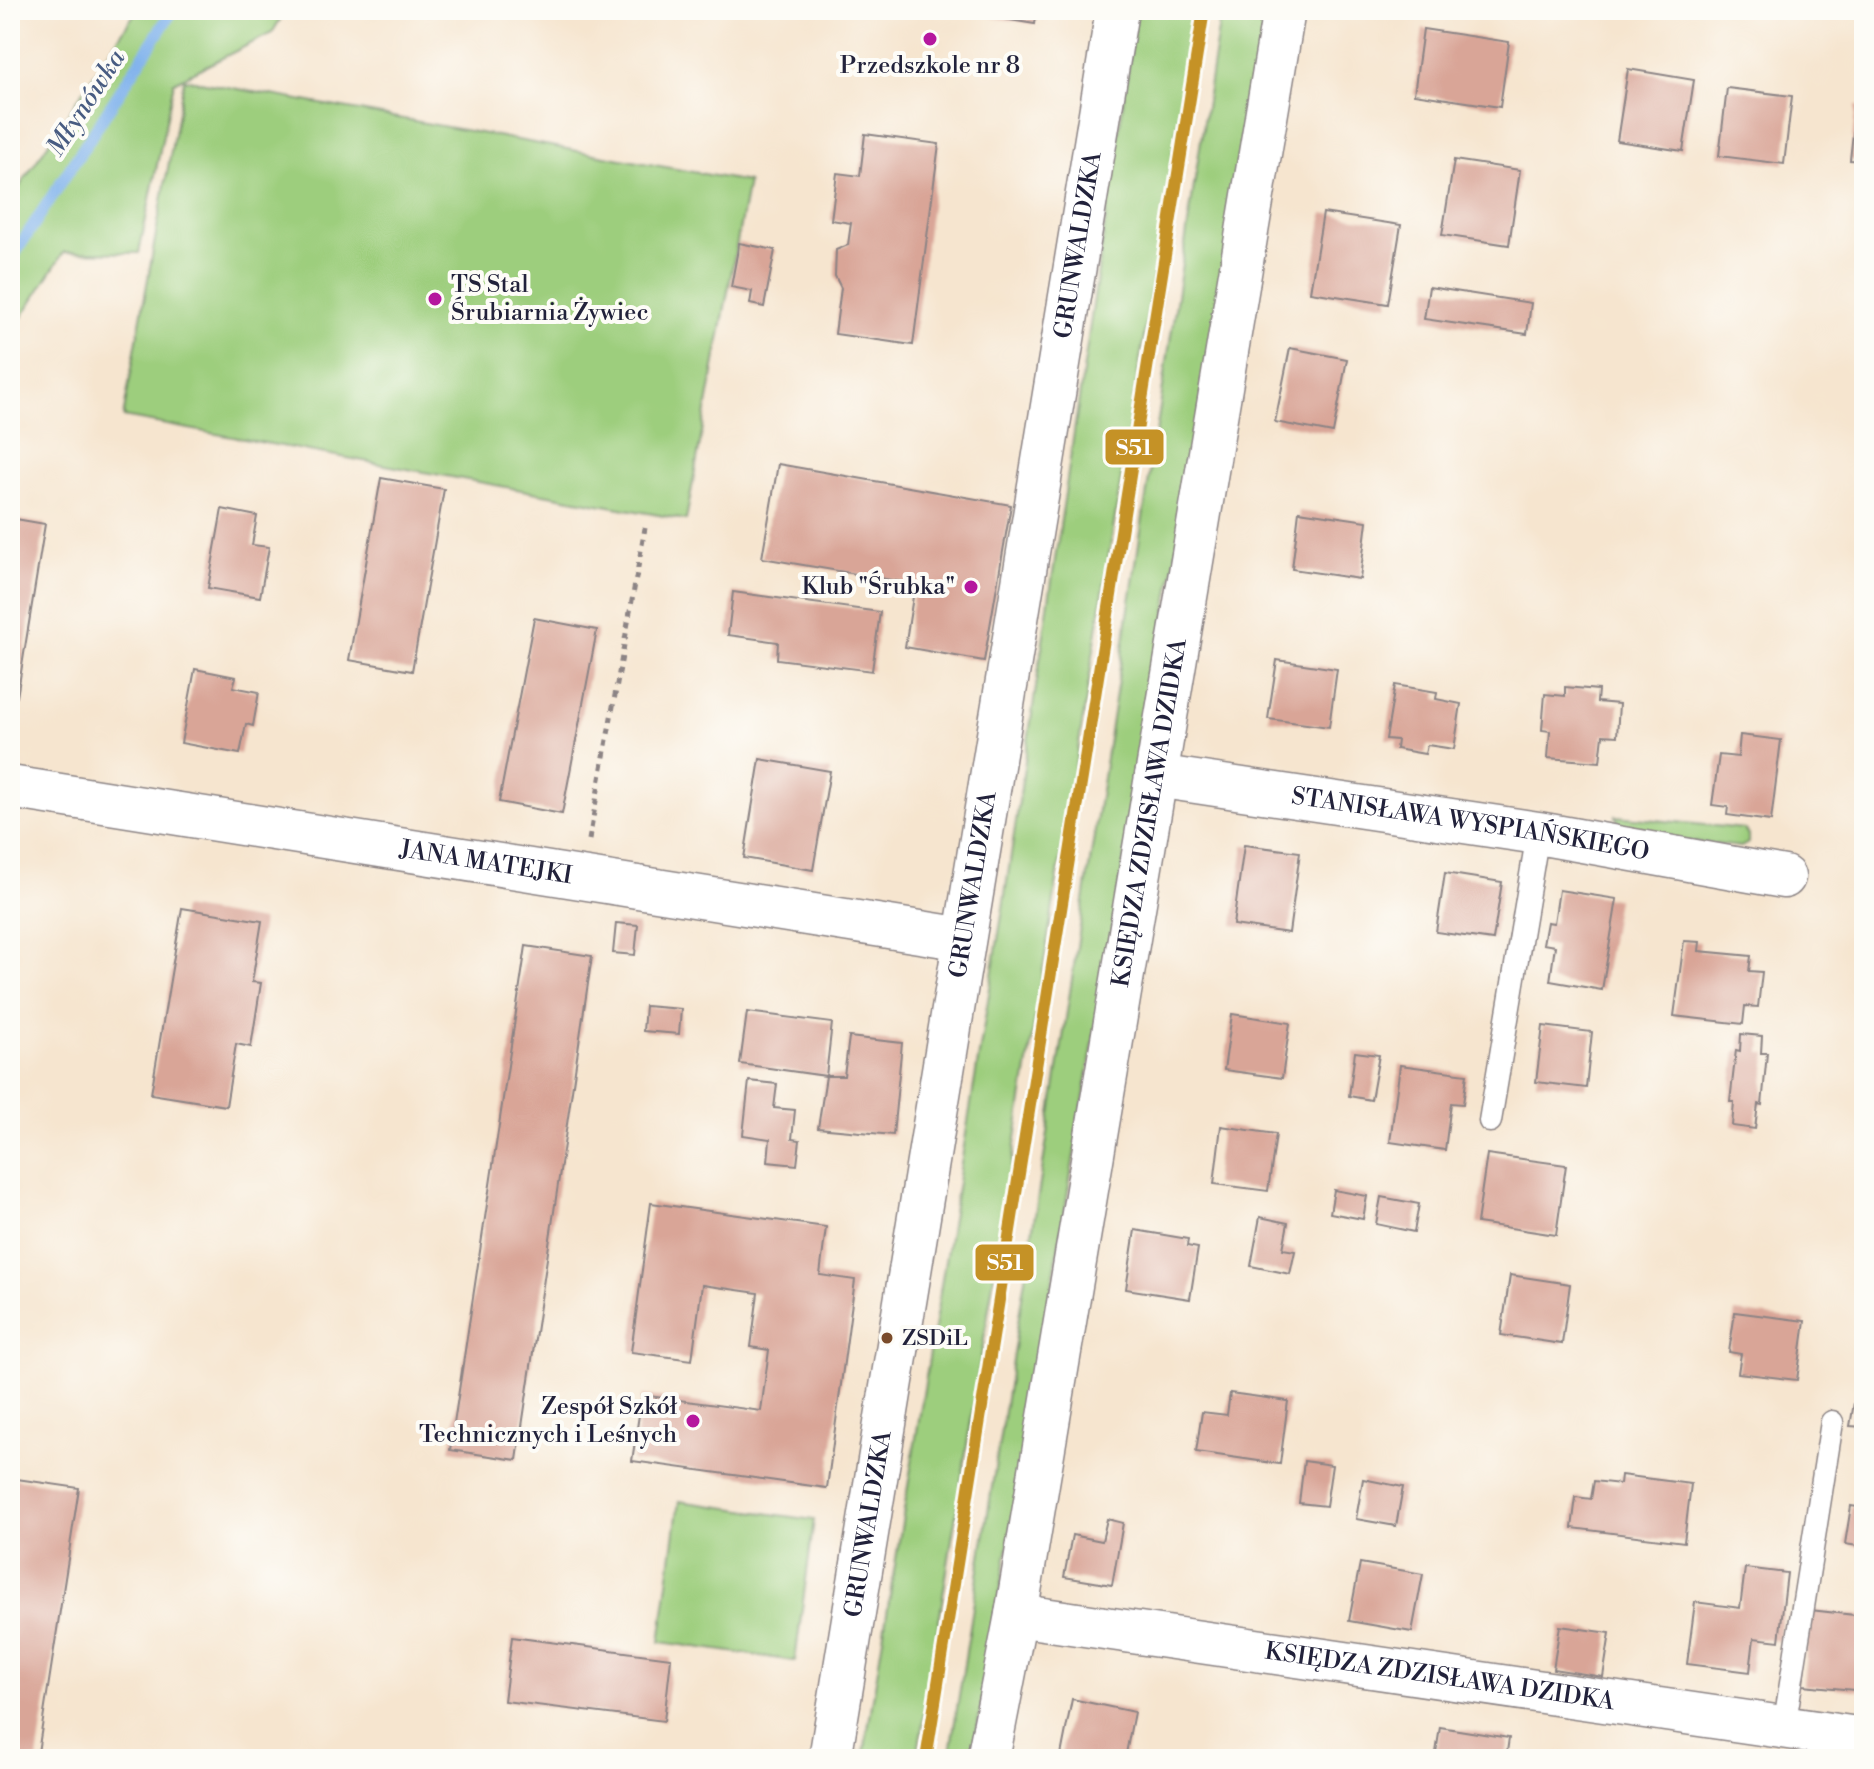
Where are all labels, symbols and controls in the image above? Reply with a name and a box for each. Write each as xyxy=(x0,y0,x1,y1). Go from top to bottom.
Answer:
marker: Przedszkole nr 8 xyxy=(921,30,939,48)
water label: Młynówka xyxy=(40,43,133,162)
place label: Przedszkole nr 8 xyxy=(840,51,1020,81)
street label: GRUNWALDZKA xyxy=(1048,149,1109,341)
place label: TS Stal Śrubiarnia Żywiec xyxy=(451,270,649,328)
marker: TS Stal Śrubiarnia Żywiec xyxy=(426,290,444,308)
line badge: S51 xyxy=(1104,428,1165,466)
text: S51 xyxy=(1116,435,1153,462)
place label: Klub "Śrubka" xyxy=(802,570,955,602)
marker: Klub "Śrubka" xyxy=(962,578,980,596)
street label: KSIĘDZA ZDZISŁAWA DZIDKA xyxy=(1106,636,1194,989)
street label: STANISŁAWA WYSPIAŃSKIEGO xyxy=(1289,781,1652,868)
street label: GRUNWALDZKA xyxy=(943,789,1004,980)
street label: JANA MATEJKI xyxy=(397,834,574,891)
line badge: S51 xyxy=(974,1243,1035,1282)
text: S51 xyxy=(987,1250,1024,1277)
place label: ZSDiL xyxy=(902,1325,968,1352)
marker: ZSDiL xyxy=(879,1330,895,1346)
place label: Zespół Szkół Technicznych i Leśnych xyxy=(419,1392,678,1450)
marker: Zespół Szkół Technicznych i Leśnych xyxy=(684,1412,702,1430)
street label: GRUNWALDZKA xyxy=(838,1428,899,1620)
street label: KSIĘDZA ZDZISŁAWA DZIDKA xyxy=(1263,1637,1617,1717)

